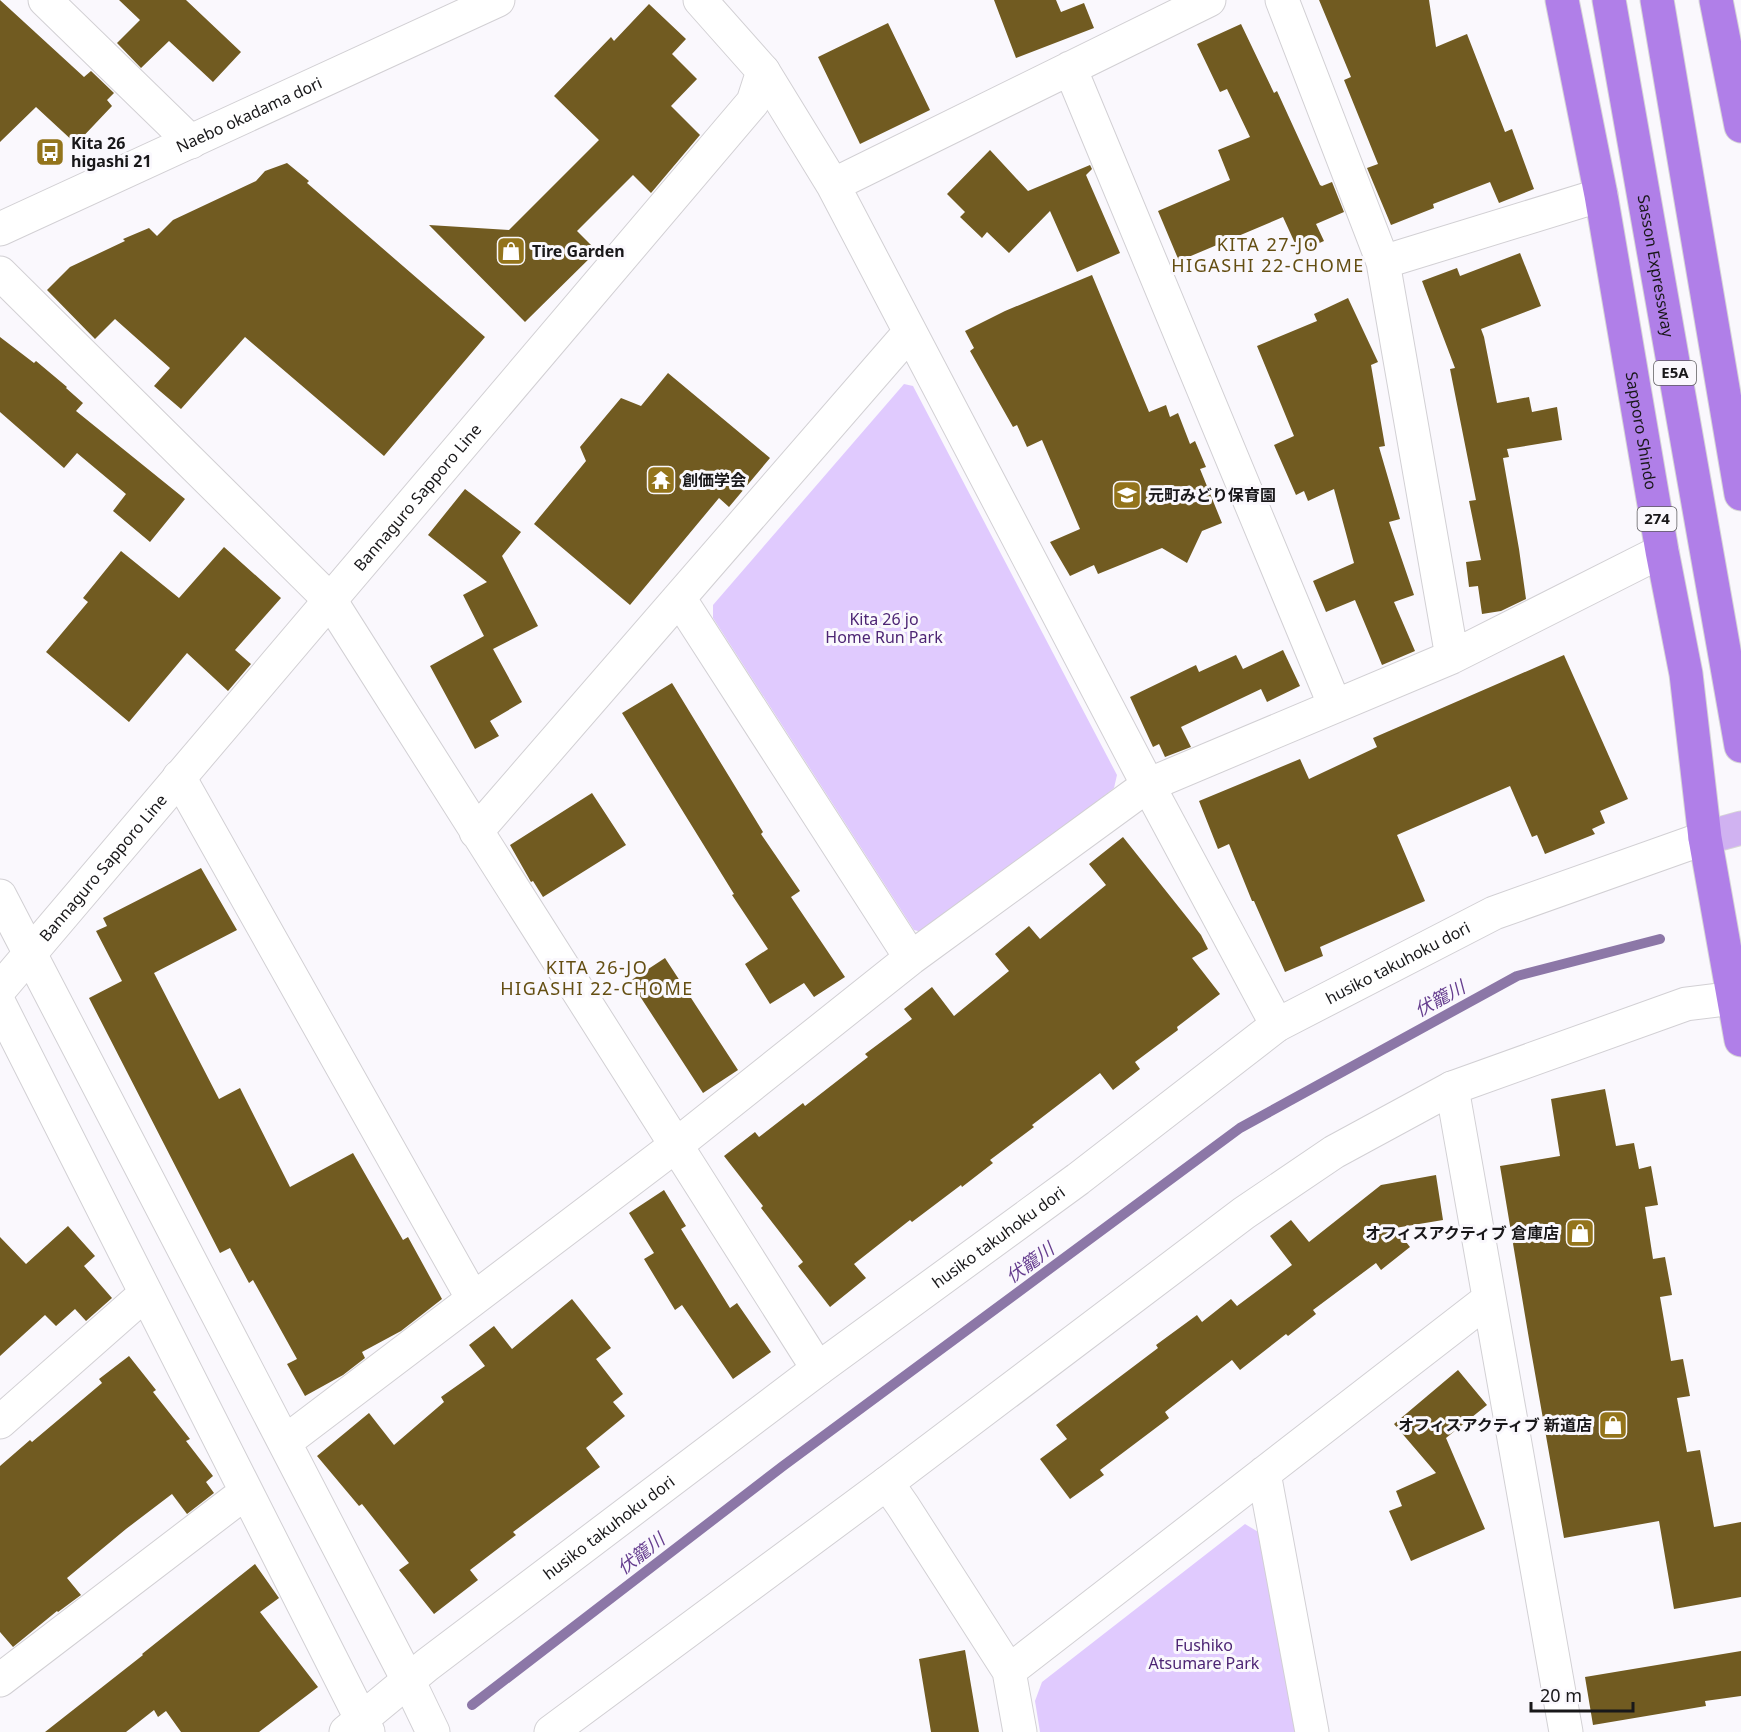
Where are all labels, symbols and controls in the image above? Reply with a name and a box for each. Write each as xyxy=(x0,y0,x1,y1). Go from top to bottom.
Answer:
street label: Naebo okadama dori xyxy=(172,71,325,158)
place label: Kita 26 higashi 21 xyxy=(71,132,152,172)
bus stop icon: Kita 26 higashi 21 xyxy=(34,136,66,168)
street label: Sasson Expressway xyxy=(1633,193,1680,340)
district label: KITA 27-JO HIGASHI 22-CHOME xyxy=(1171,232,1365,277)
shop icon: Tire Garden xyxy=(495,235,527,267)
place label: Tire Garden xyxy=(532,240,625,262)
road number: E5A xyxy=(1654,361,1696,385)
street label: Sapporo Shindo xyxy=(1620,370,1662,491)
street label: Bannaguro Sapporo Line xyxy=(349,419,486,576)
temple icon: 創価学会 xyxy=(645,464,677,496)
place label: 創価学会 xyxy=(682,469,746,491)
school or university icon: 元町みどり保育園 xyxy=(1111,479,1143,511)
place label: 元町みどり保育園 xyxy=(1148,484,1276,506)
road number: 274 xyxy=(1638,507,1676,531)
park label: Kita 26 jo Home Run Park xyxy=(825,608,943,648)
street label: Bannaguro Sapporo Line xyxy=(34,789,172,946)
street label: husiko takuhoku dori xyxy=(1322,916,1474,1009)
district label: KITA 26-JO HIGASHI 22-CHOME xyxy=(500,955,694,1000)
water label: 伏籠川 xyxy=(1410,974,1471,1022)
street label: husiko takuhoku dori xyxy=(927,1181,1069,1293)
shop icon: オフィスアクティブ 倉庫店 xyxy=(1564,1217,1596,1249)
place label: オフィスアクティブ 倉庫店 xyxy=(1365,1222,1559,1244)
water label: 伏籠川 xyxy=(1001,1235,1060,1288)
shop icon: オフィスアクティブ 新道店 xyxy=(1597,1409,1629,1441)
place label: オフィスアクティブ 新道店 xyxy=(1398,1414,1592,1436)
street label: husiko takuhoku dori xyxy=(538,1470,679,1584)
water label: 伏籠川 xyxy=(612,1526,671,1579)
park label: Fushiko Atsumare Park xyxy=(1149,1634,1260,1674)
scale bar xyxy=(1531,1675,1633,1713)
text: 20 m xyxy=(1540,1683,1582,1707)

